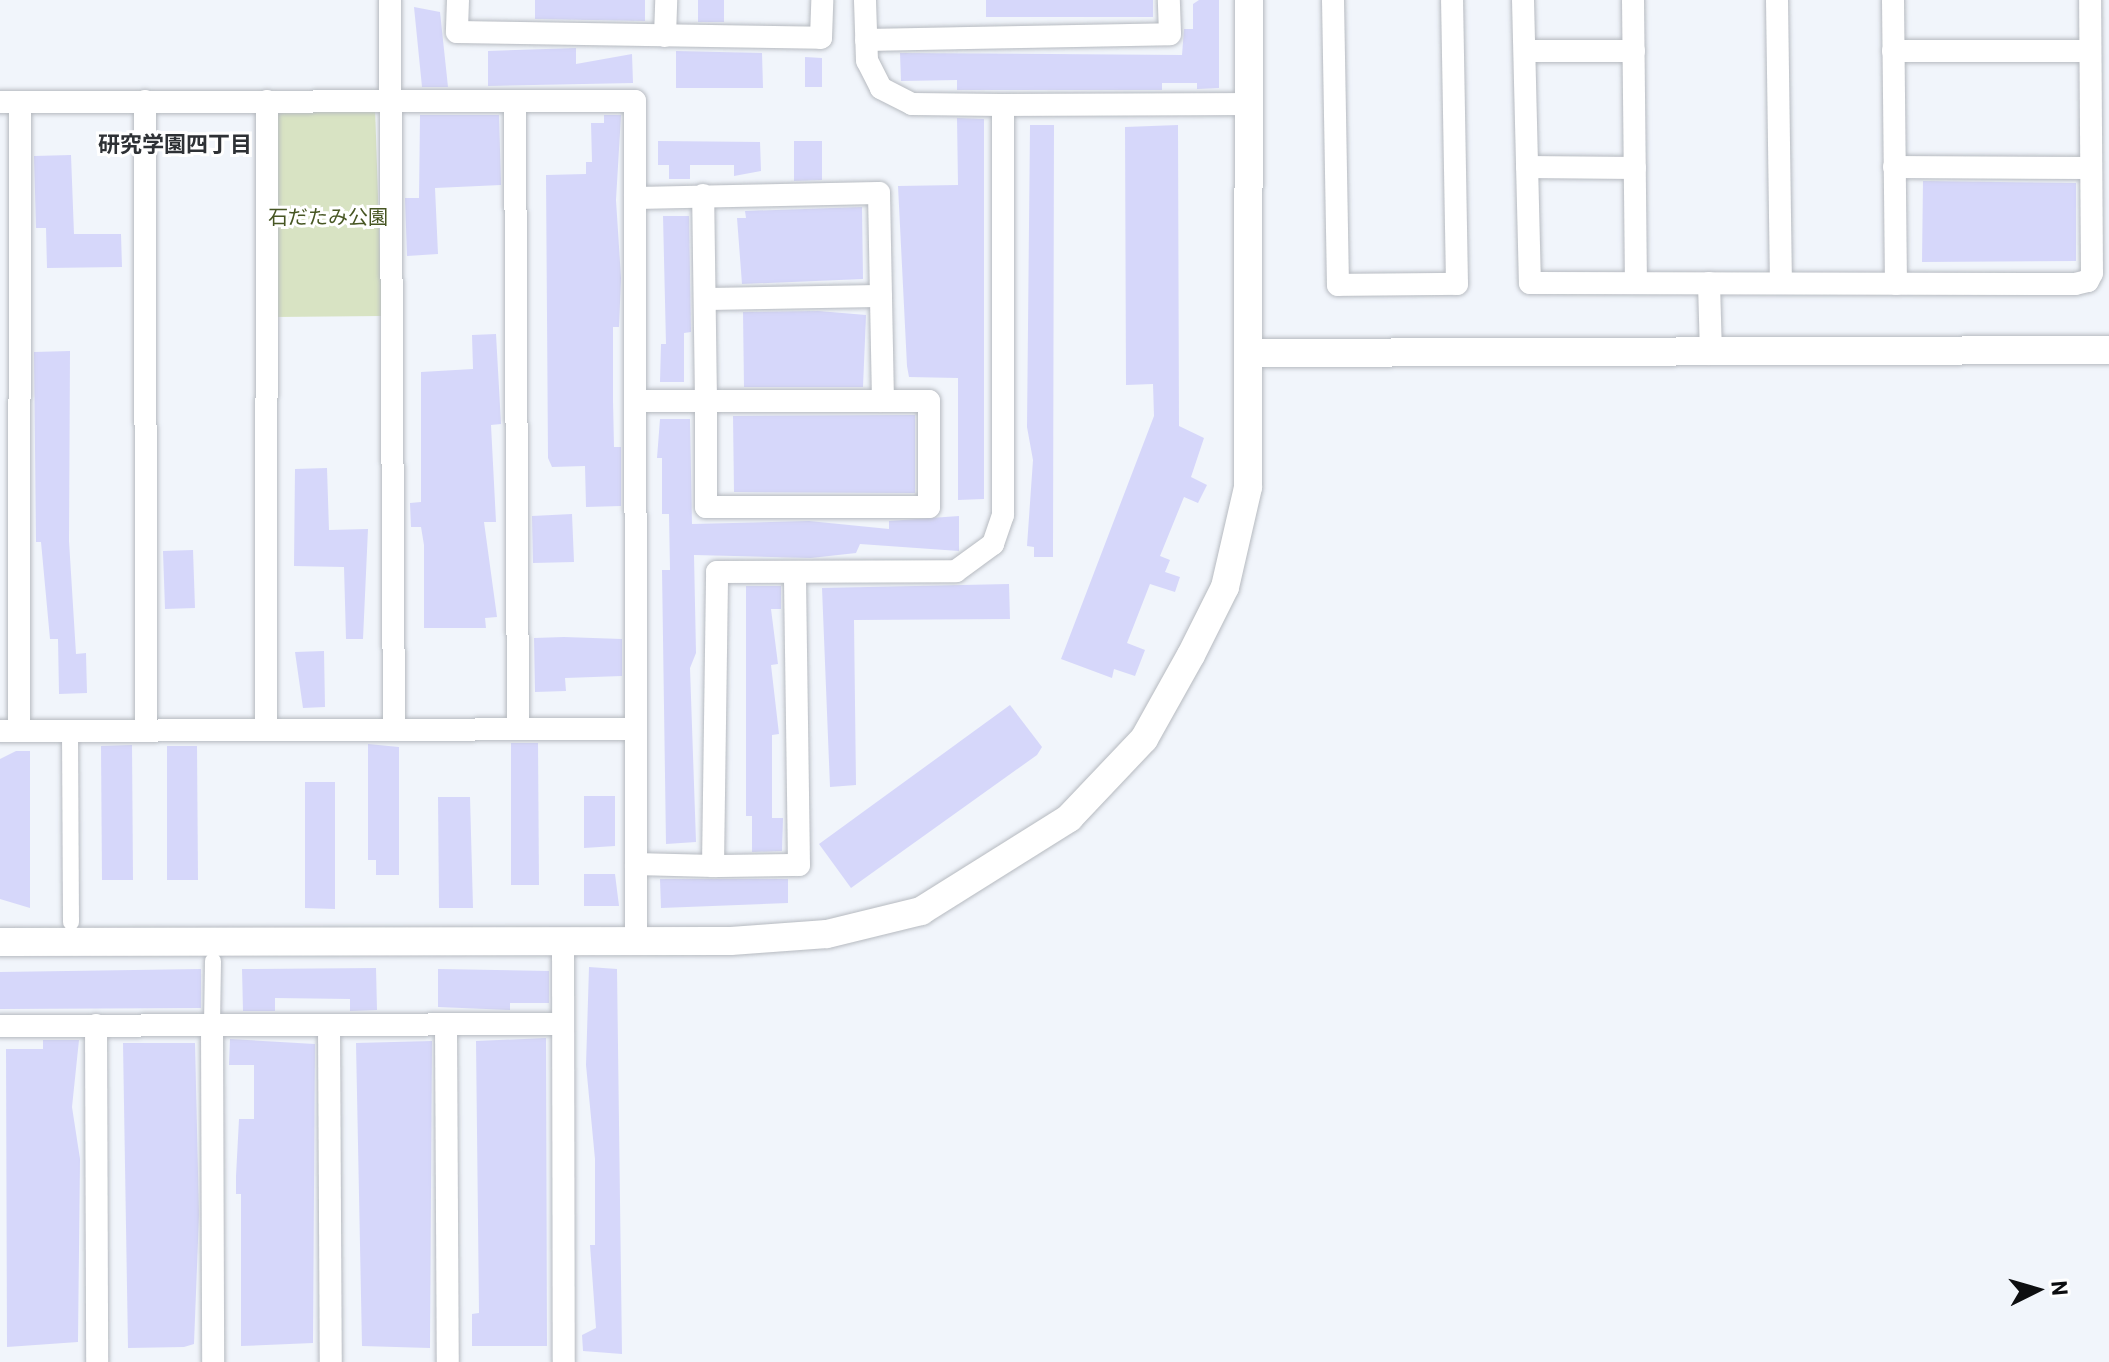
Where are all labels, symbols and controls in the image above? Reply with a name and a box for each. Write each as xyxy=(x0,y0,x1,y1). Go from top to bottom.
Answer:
district label: 研究学園四丁目 xyxy=(98,131,252,157)
park label: 石だたみ公園 xyxy=(268,204,388,228)
north arrow xyxy=(1997,1250,2077,1330)
text: N xyxy=(2047,1279,2074,1296)

